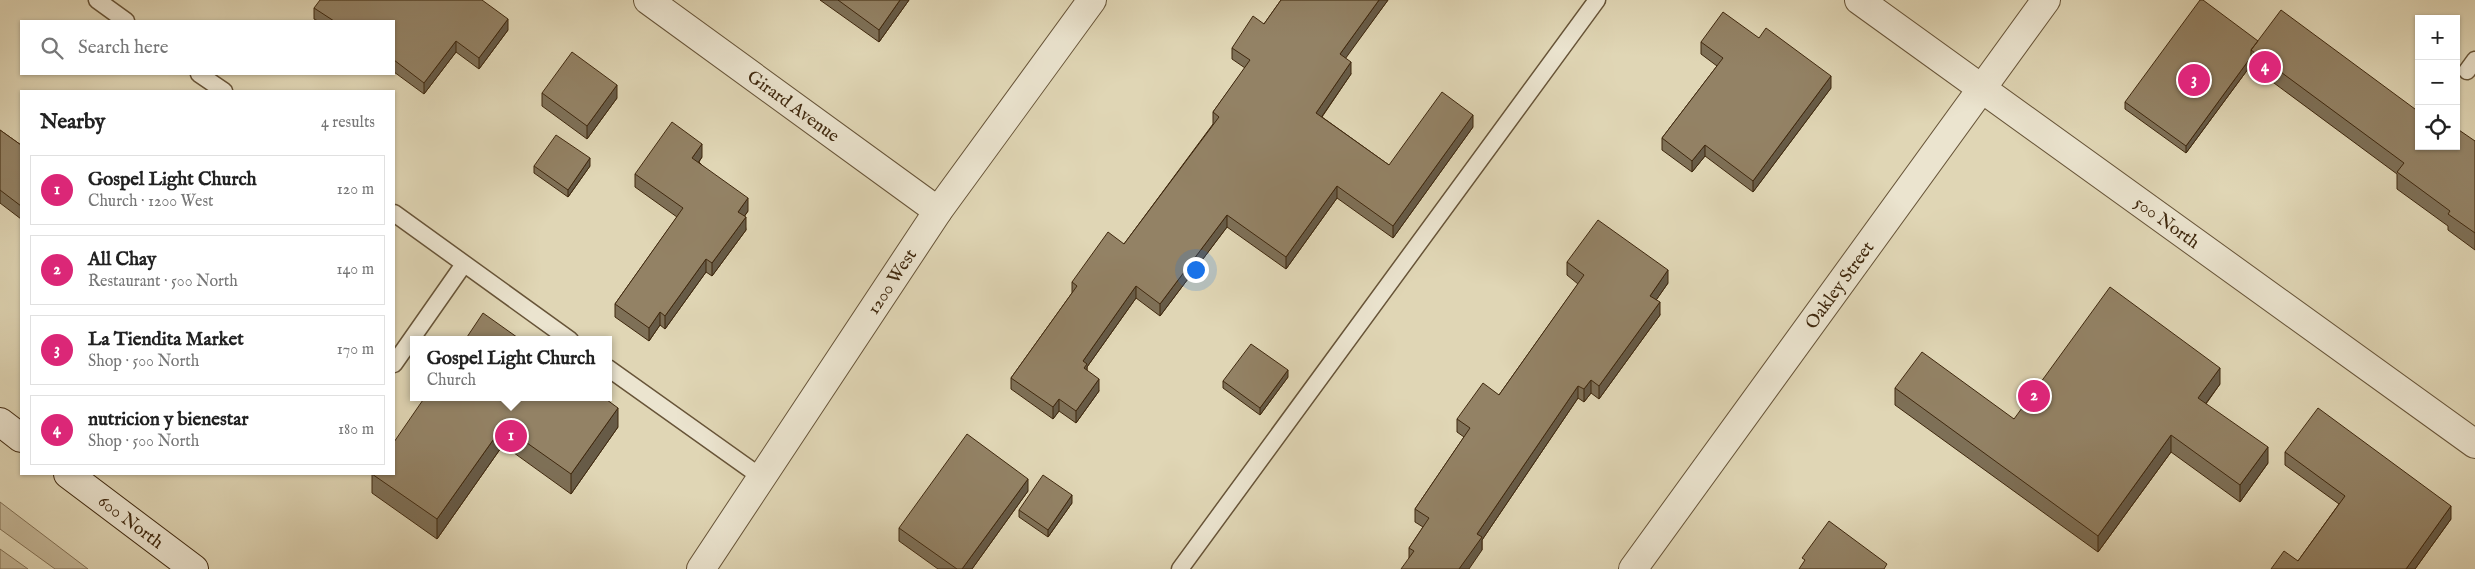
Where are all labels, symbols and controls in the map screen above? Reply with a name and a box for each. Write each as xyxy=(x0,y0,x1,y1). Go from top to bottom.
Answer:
map controls xyxy=(2415,15,2460,150)
button: + xyxy=(2415,15,2460,60)
search box xyxy=(20,20,395,75)
icon: search xyxy=(38,34,66,62)
text: Search here xyxy=(78,36,169,60)
pin: 4 xyxy=(2249,48,2281,86)
button: − xyxy=(2415,60,2460,105)
pin: 3 xyxy=(2178,61,2210,99)
street label: Girard Avenue xyxy=(742,66,843,148)
button: locate xyxy=(2415,105,2460,150)
text: Nearby xyxy=(40,109,105,136)
text: 4 results xyxy=(321,113,375,133)
text: Gospel Light Church xyxy=(88,168,257,192)
text: 1 xyxy=(54,180,60,200)
text: 120 m xyxy=(337,180,374,200)
text: Church · 1200 West xyxy=(88,192,214,212)
street label: 500 North xyxy=(2129,192,2204,255)
street label: Oakley Street xyxy=(1801,237,1880,334)
street label: 1200 West xyxy=(863,245,923,319)
text: All Chay xyxy=(88,248,156,272)
your location xyxy=(1183,257,1209,283)
text: 2 xyxy=(53,260,61,280)
text: 140 m xyxy=(336,260,374,280)
text: Restaurant · 500 North xyxy=(88,272,238,292)
text: La Tiendita Market xyxy=(88,328,244,352)
popup xyxy=(410,336,612,401)
text: 3 xyxy=(54,340,60,360)
text: 170 m xyxy=(337,340,374,360)
text: Gospel Light Church xyxy=(427,347,595,371)
text: Shop · 500 North xyxy=(88,352,199,372)
text: Church xyxy=(427,371,476,391)
pin: 2 xyxy=(2018,377,2050,415)
text: nutricion y bienestar xyxy=(88,408,248,432)
pin: 1 xyxy=(495,417,527,455)
text: 4 xyxy=(53,420,61,440)
text: 180 m xyxy=(338,420,374,440)
text: Shop · 500 North xyxy=(88,432,199,452)
street label: 600 North xyxy=(93,491,168,555)

